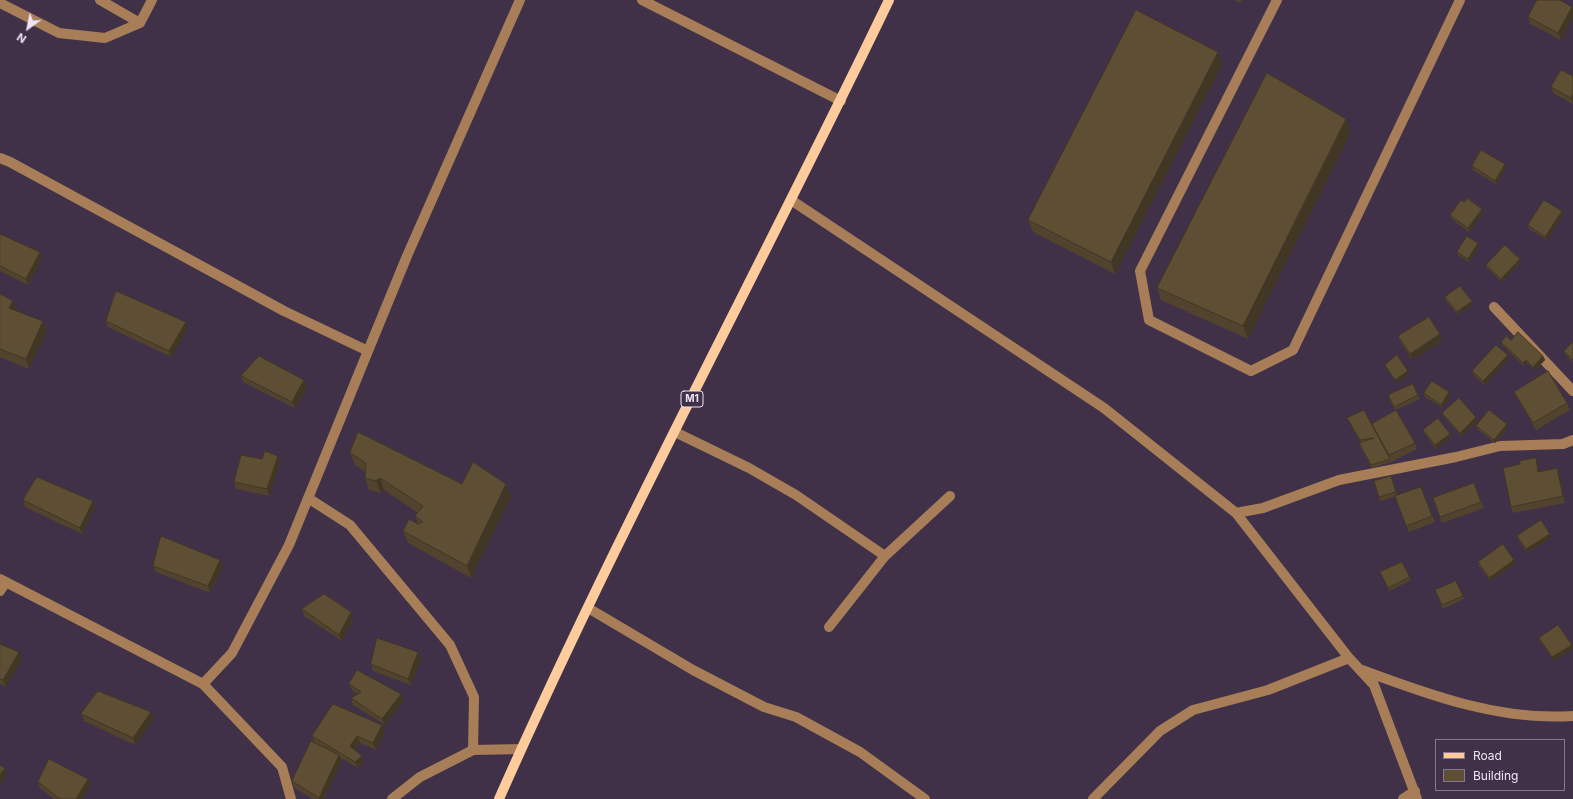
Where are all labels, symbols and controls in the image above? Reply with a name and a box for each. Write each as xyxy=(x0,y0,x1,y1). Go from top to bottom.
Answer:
north arrow xyxy=(8,8,48,48)
text: N xyxy=(14,30,29,46)
road number: M1 xyxy=(681,391,703,407)
legend xyxy=(1435,739,1565,791)
text: Road xyxy=(1473,748,1502,763)
text: Building xyxy=(1473,768,1518,783)

